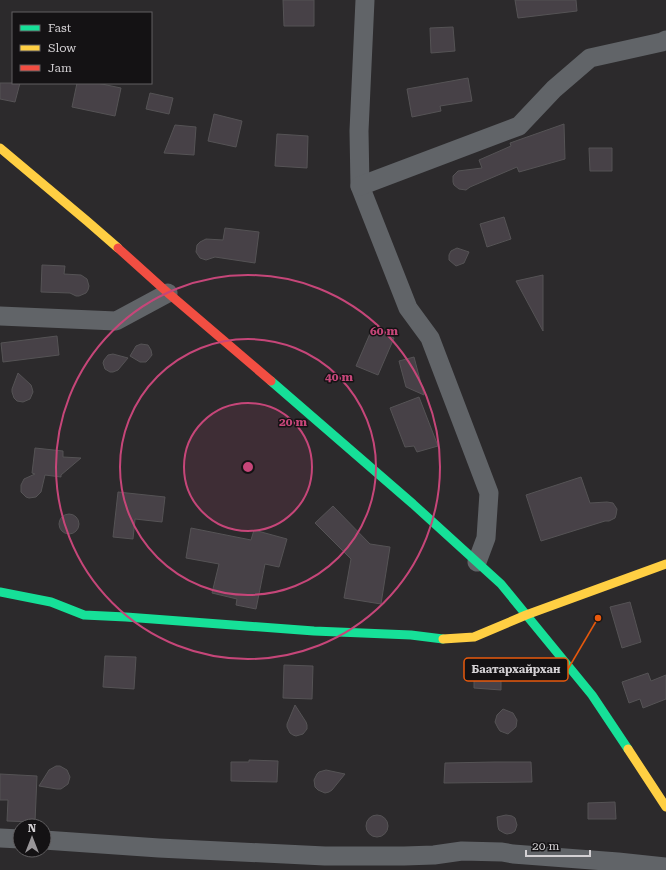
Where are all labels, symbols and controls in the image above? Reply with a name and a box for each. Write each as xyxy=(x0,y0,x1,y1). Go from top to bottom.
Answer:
legend xyxy=(12,12,152,84)
text: Fast xyxy=(48,21,72,35)
text: Slow xyxy=(48,41,76,55)
text: Jam xyxy=(48,61,72,75)
text: 60 m xyxy=(370,324,398,338)
text: 40 m xyxy=(325,370,353,384)
text: 20 m xyxy=(279,415,307,429)
centre of rings xyxy=(241,460,255,474)
callout: Баатархайрхан xyxy=(464,658,568,681)
text: Баатархайрхан xyxy=(472,663,561,676)
north arrow xyxy=(12,818,52,858)
text: N xyxy=(28,822,37,835)
scale bar xyxy=(526,832,590,858)
text: 20 m xyxy=(532,839,559,853)

